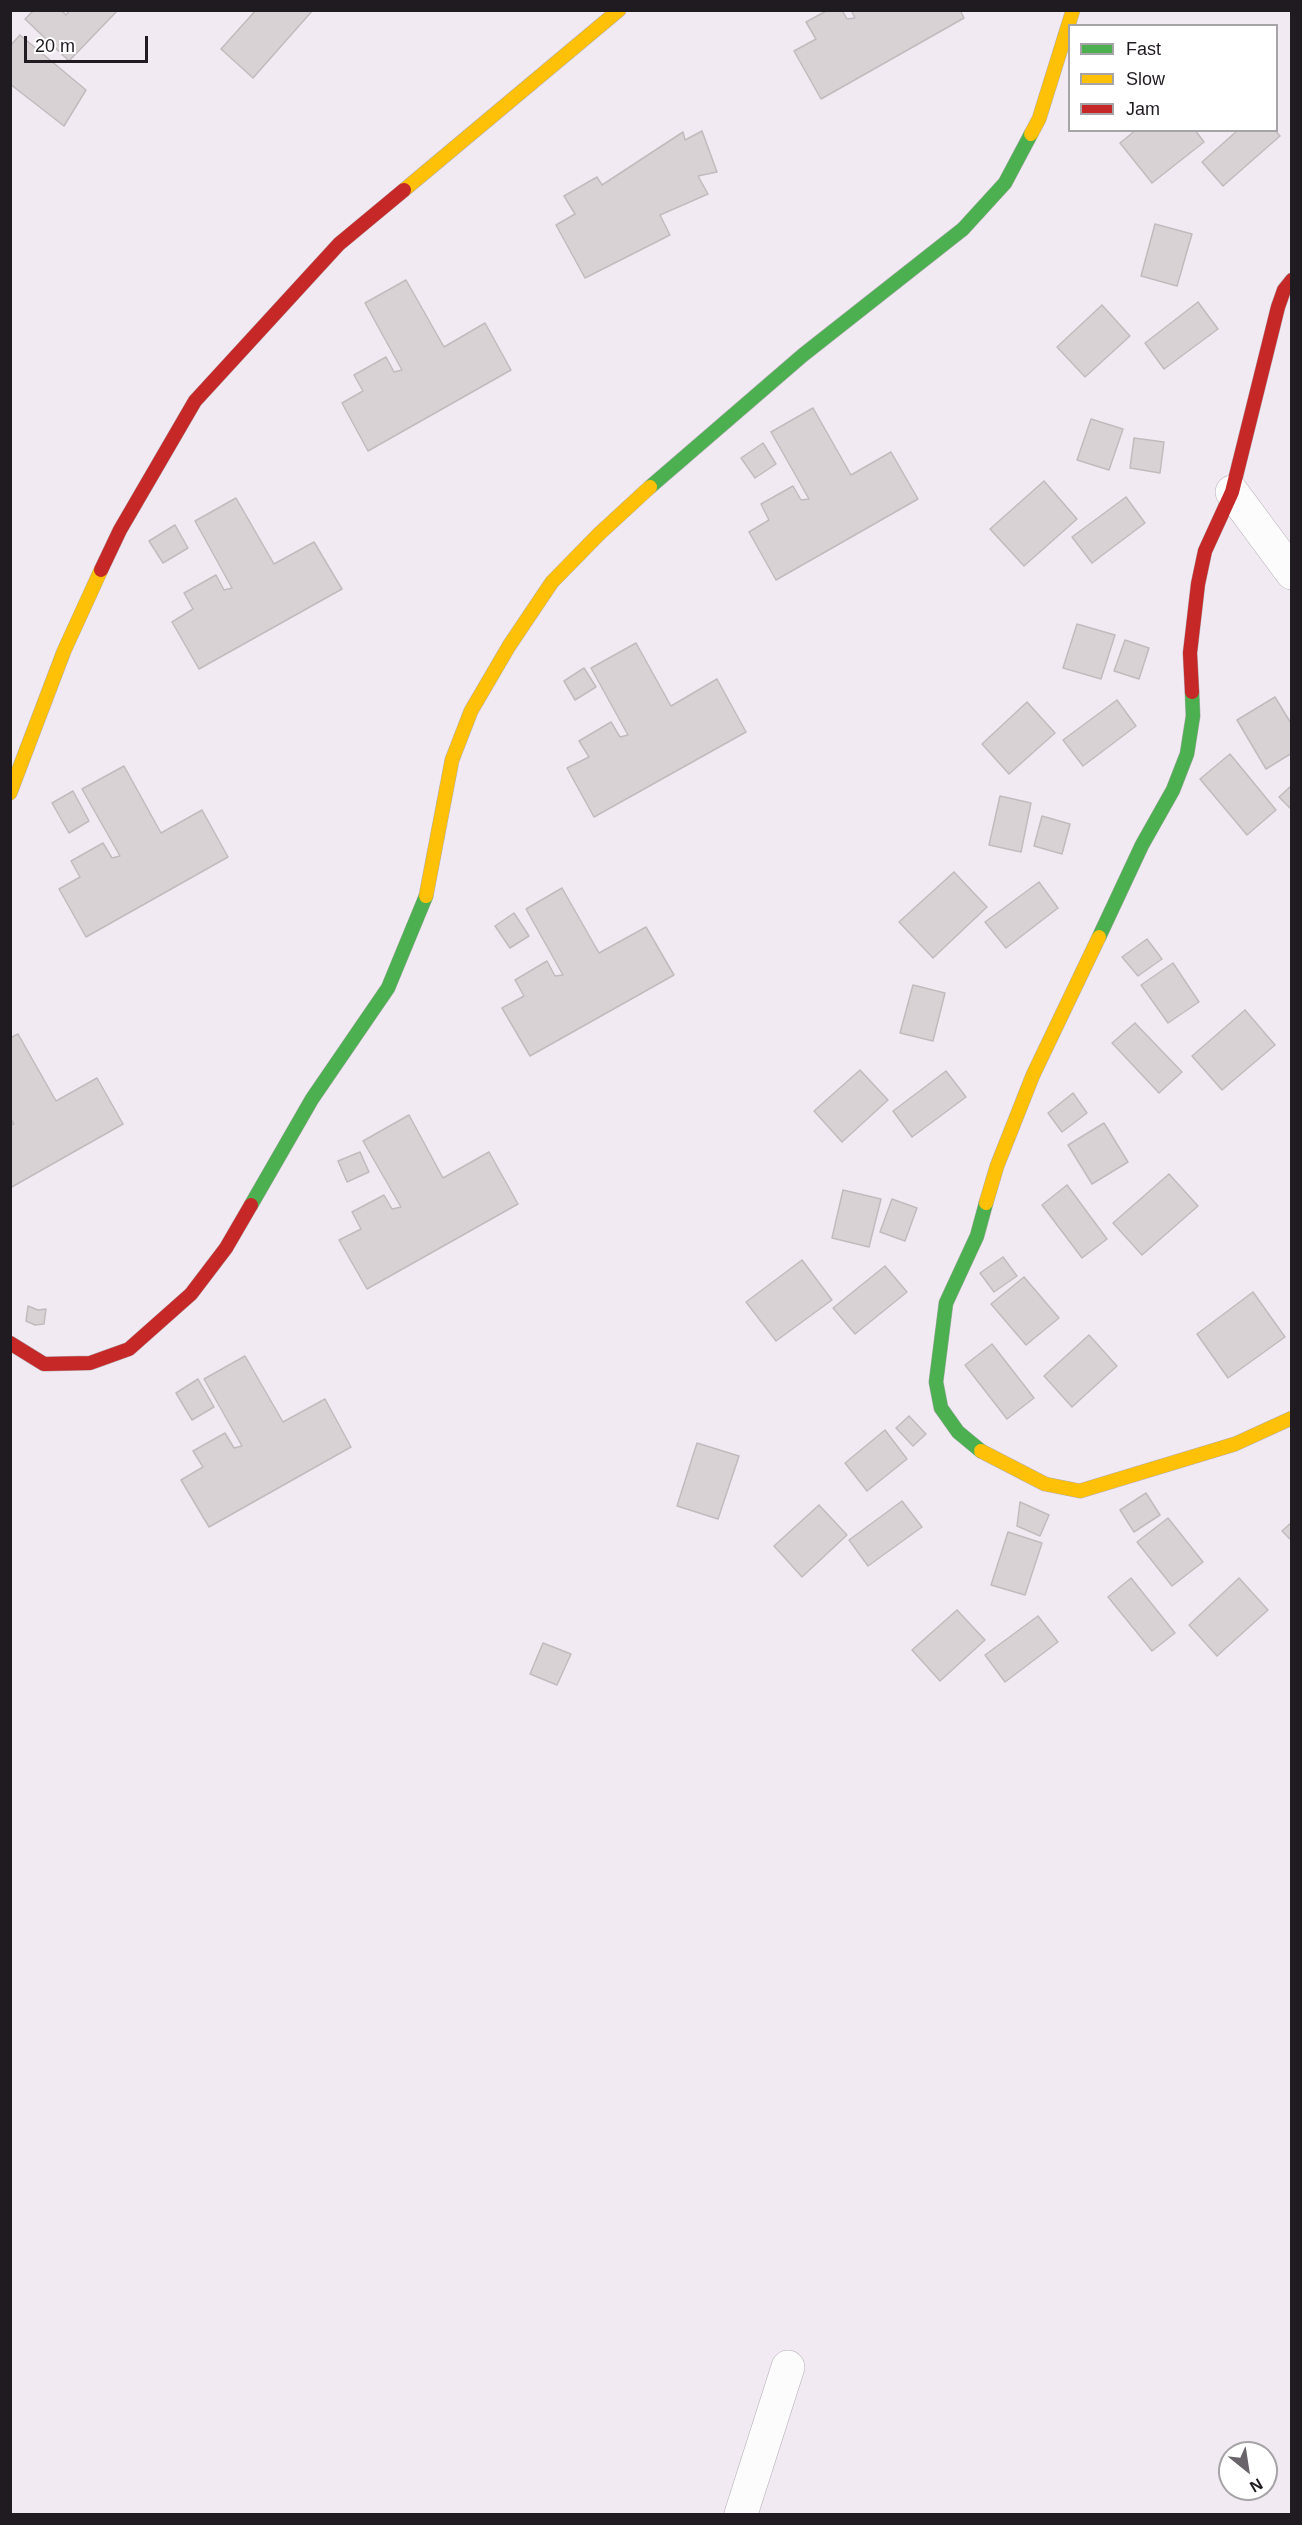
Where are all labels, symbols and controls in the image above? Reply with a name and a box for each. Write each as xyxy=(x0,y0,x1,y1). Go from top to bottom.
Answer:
scale bar xyxy=(27,24,152,62)
legend xyxy=(1068,24,1278,132)
text: 20 m xyxy=(35,36,75,56)
text: Fast xyxy=(1126,39,1161,59)
text: Slow xyxy=(1126,69,1165,89)
text: Jam xyxy=(1126,99,1160,119)
north arrow xyxy=(1218,2441,1278,2501)
text: N xyxy=(1247,2475,1266,2496)

